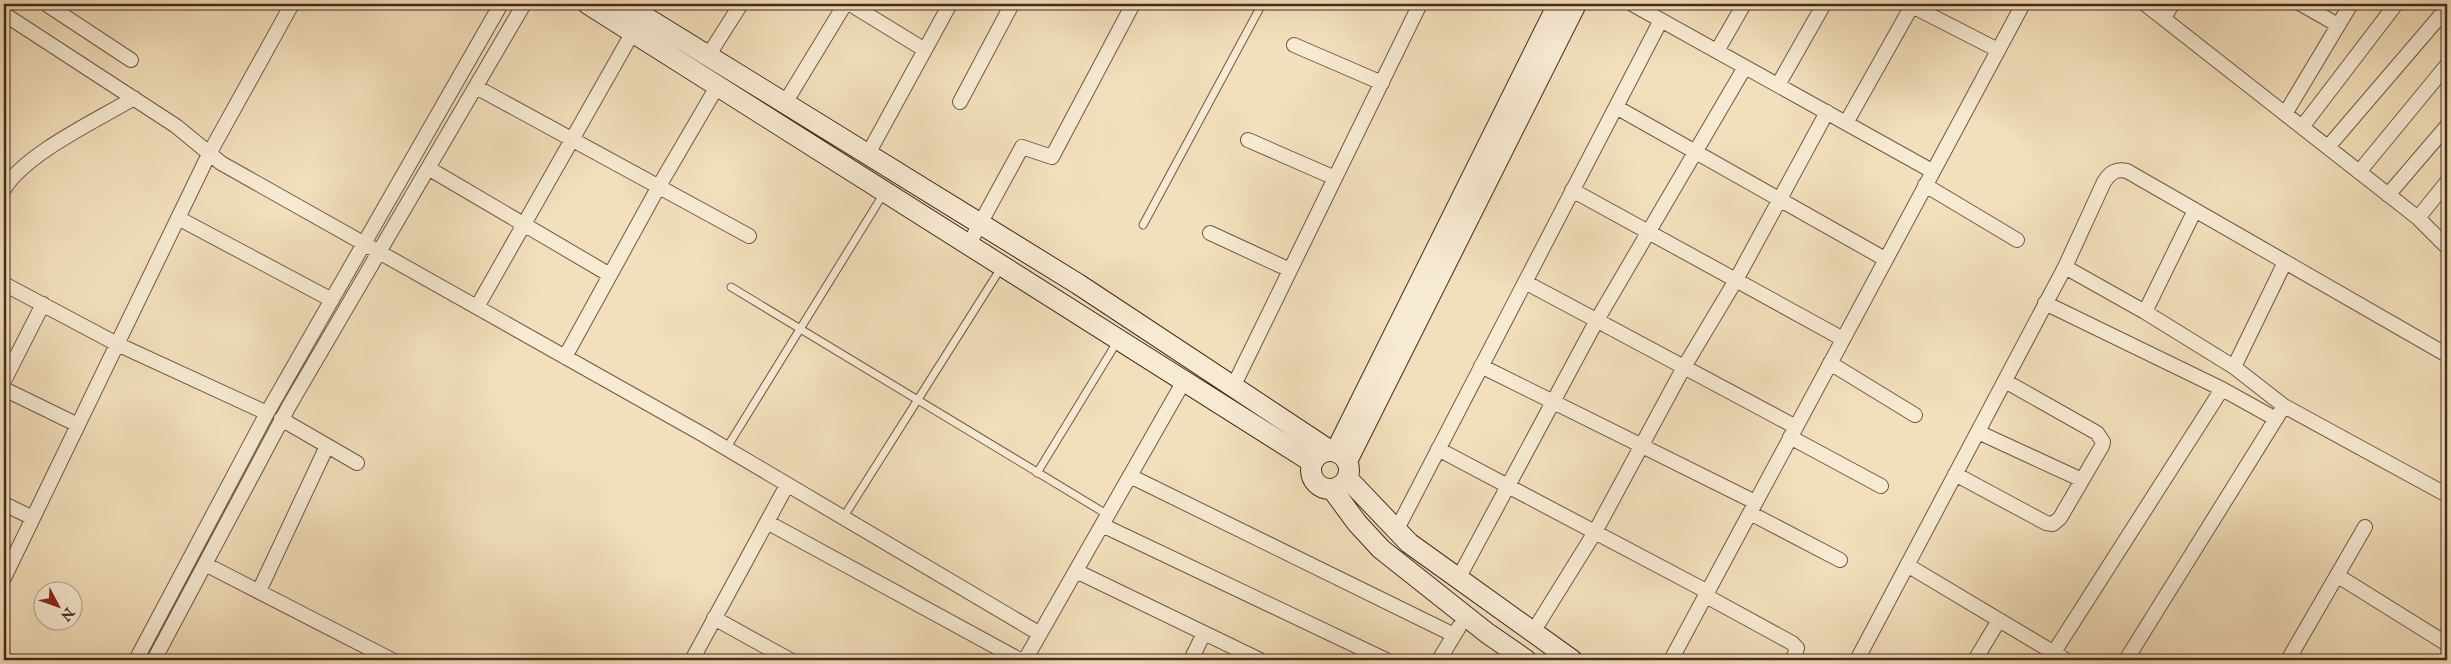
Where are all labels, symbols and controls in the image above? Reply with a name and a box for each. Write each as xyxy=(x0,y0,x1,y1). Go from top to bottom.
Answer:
north arrow xyxy=(32,582,82,632)
text: N xyxy=(56,603,78,624)

